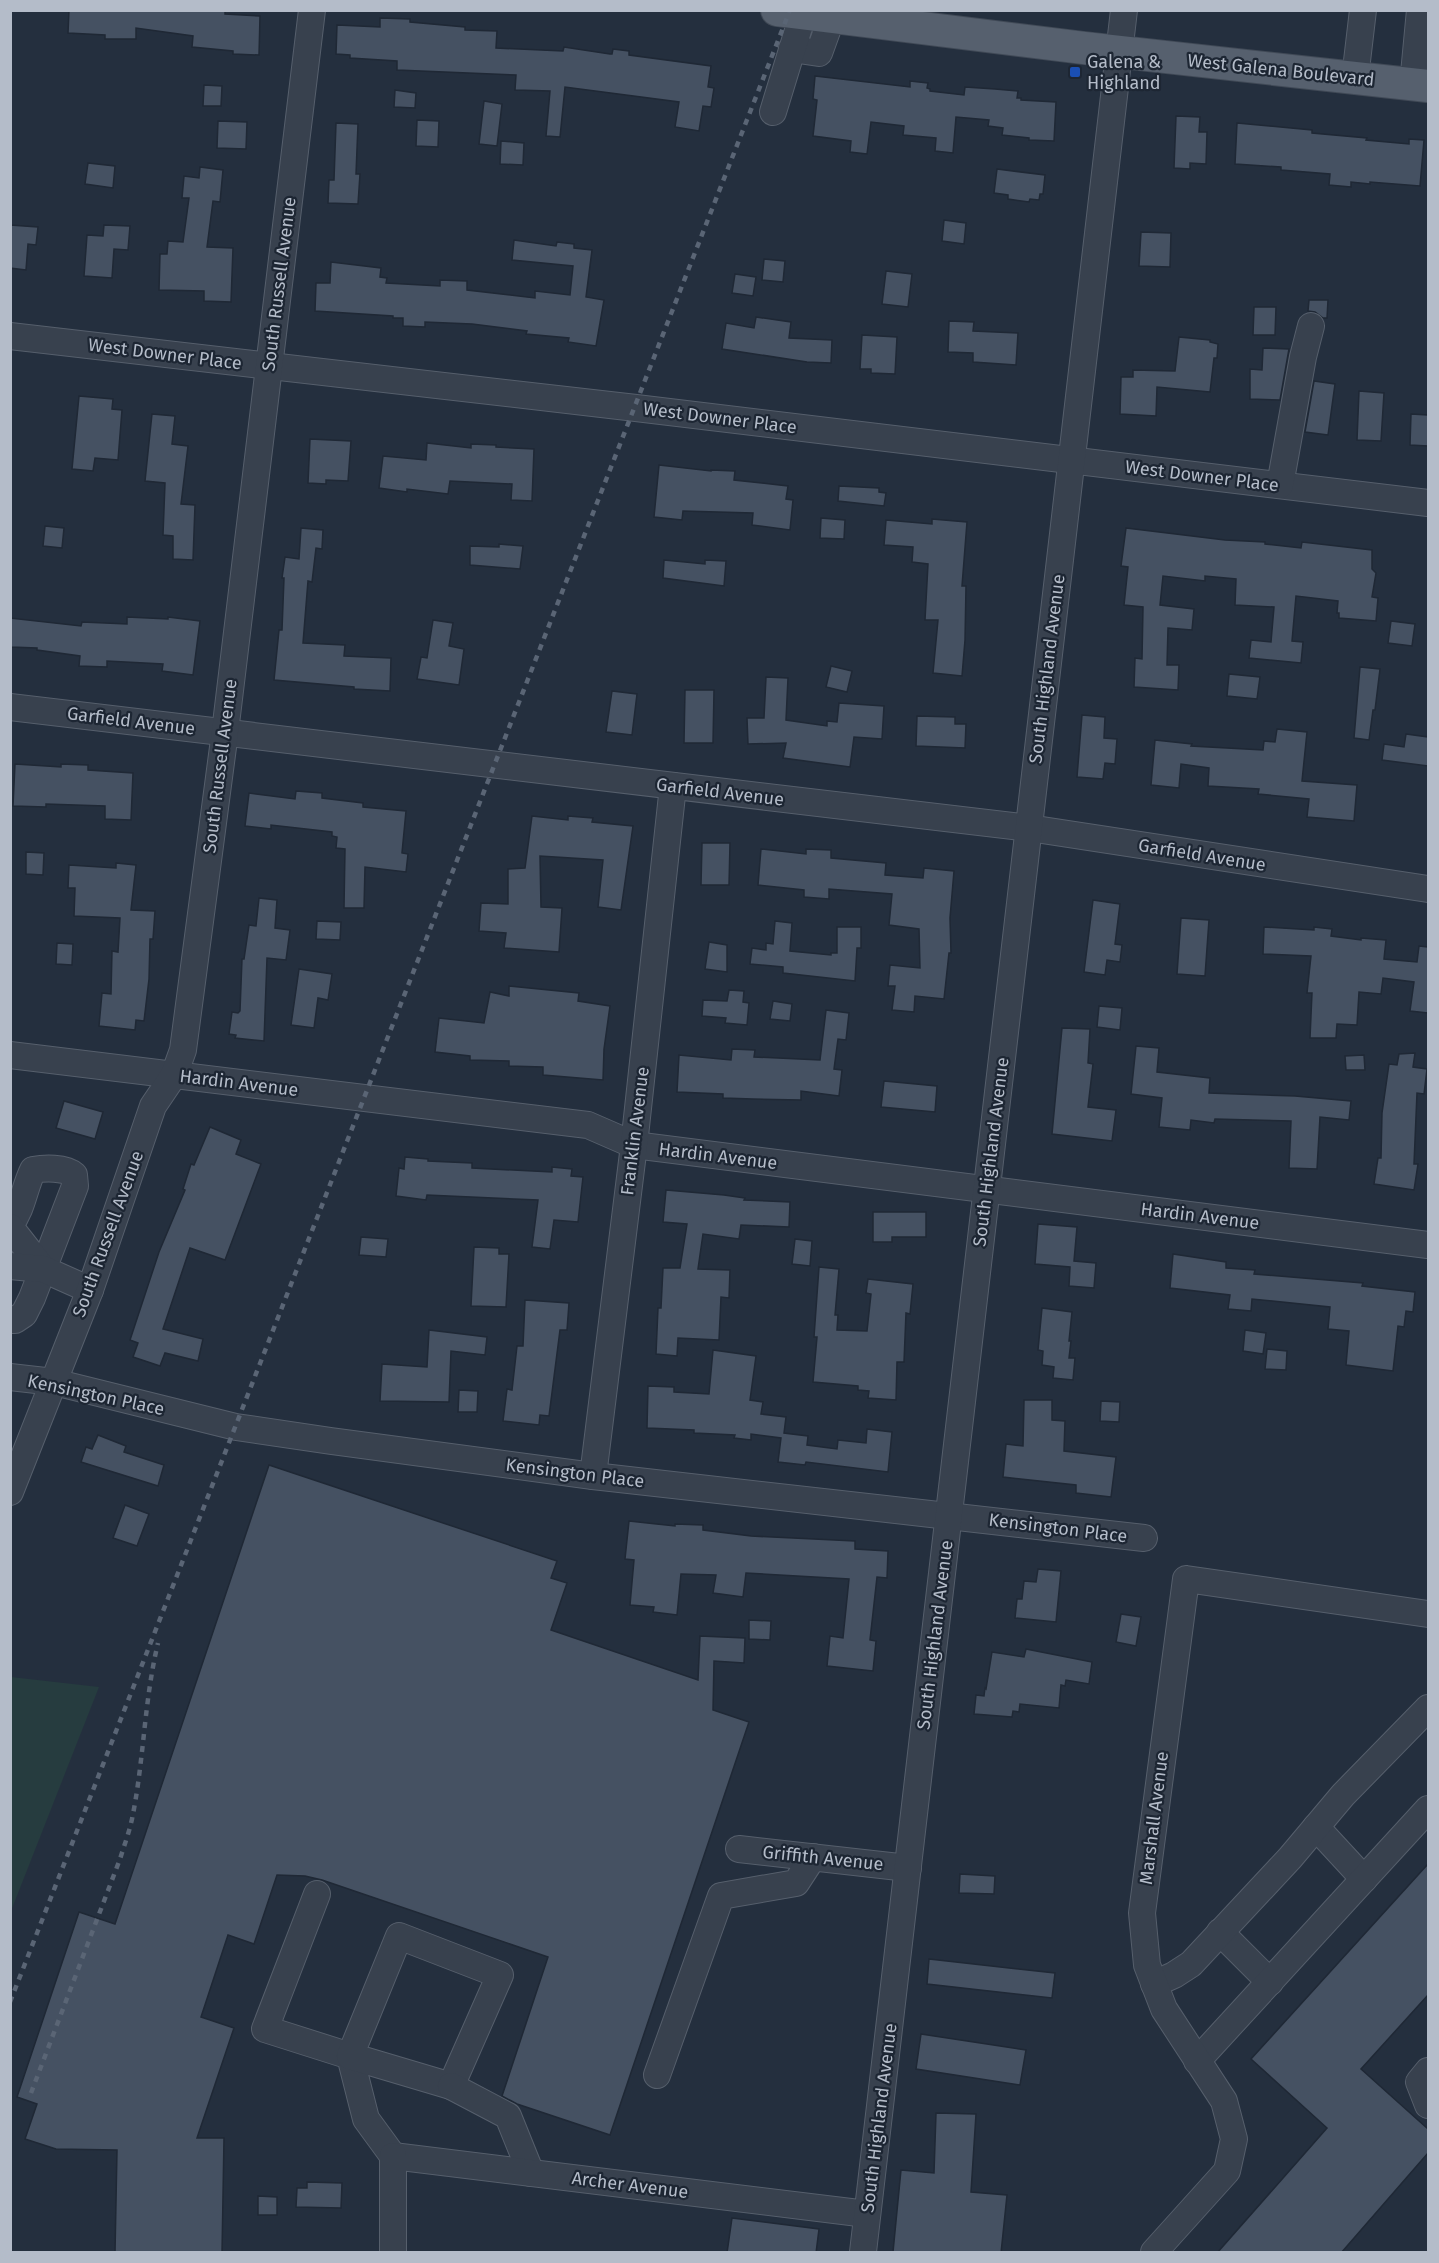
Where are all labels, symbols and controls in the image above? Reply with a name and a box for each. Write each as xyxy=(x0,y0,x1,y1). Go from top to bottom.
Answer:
street label: West Galena Boulevard xyxy=(1187,49,1375,91)
place label: Galena & Highland xyxy=(1087,51,1161,94)
marker: Galena & Highland xyxy=(1068,65,1082,79)
street label: South Russell Avenue xyxy=(257,196,301,372)
street label: West Downer Place xyxy=(87,334,243,374)
street label: West Downer Place xyxy=(642,398,798,438)
street label: West Downer Place xyxy=(1124,456,1280,496)
street label: South Highland Avenue xyxy=(1024,573,1070,765)
street label: South Russell Avenue xyxy=(198,678,242,854)
street label: Garfield Avenue xyxy=(66,702,196,740)
street label: Garfield Avenue xyxy=(655,773,785,811)
street label: Garfield Avenue xyxy=(1137,834,1267,876)
street label: South Highland Avenue xyxy=(968,1056,1014,1248)
street label: Hardin Avenue xyxy=(178,1065,300,1101)
street label: Franklin Avenue xyxy=(616,1065,654,1197)
street label: Hardin Avenue xyxy=(657,1138,779,1174)
street label: South Russell Avenue xyxy=(68,1148,148,1320)
street label: Hardin Avenue xyxy=(1139,1198,1261,1234)
street label: Kensington Place xyxy=(26,1370,166,1420)
street label: Kensington Place xyxy=(504,1454,646,1492)
street label: Kensington Place xyxy=(987,1509,1129,1547)
street label: South Highland Avenue xyxy=(912,1539,958,1731)
street label: Marshall Avenue xyxy=(1135,1750,1173,1886)
street label: Griffith Avenue xyxy=(762,1841,884,1875)
street label: South Highland Avenue xyxy=(856,2022,902,2214)
street label: Archer Avenue xyxy=(571,2167,689,2203)

